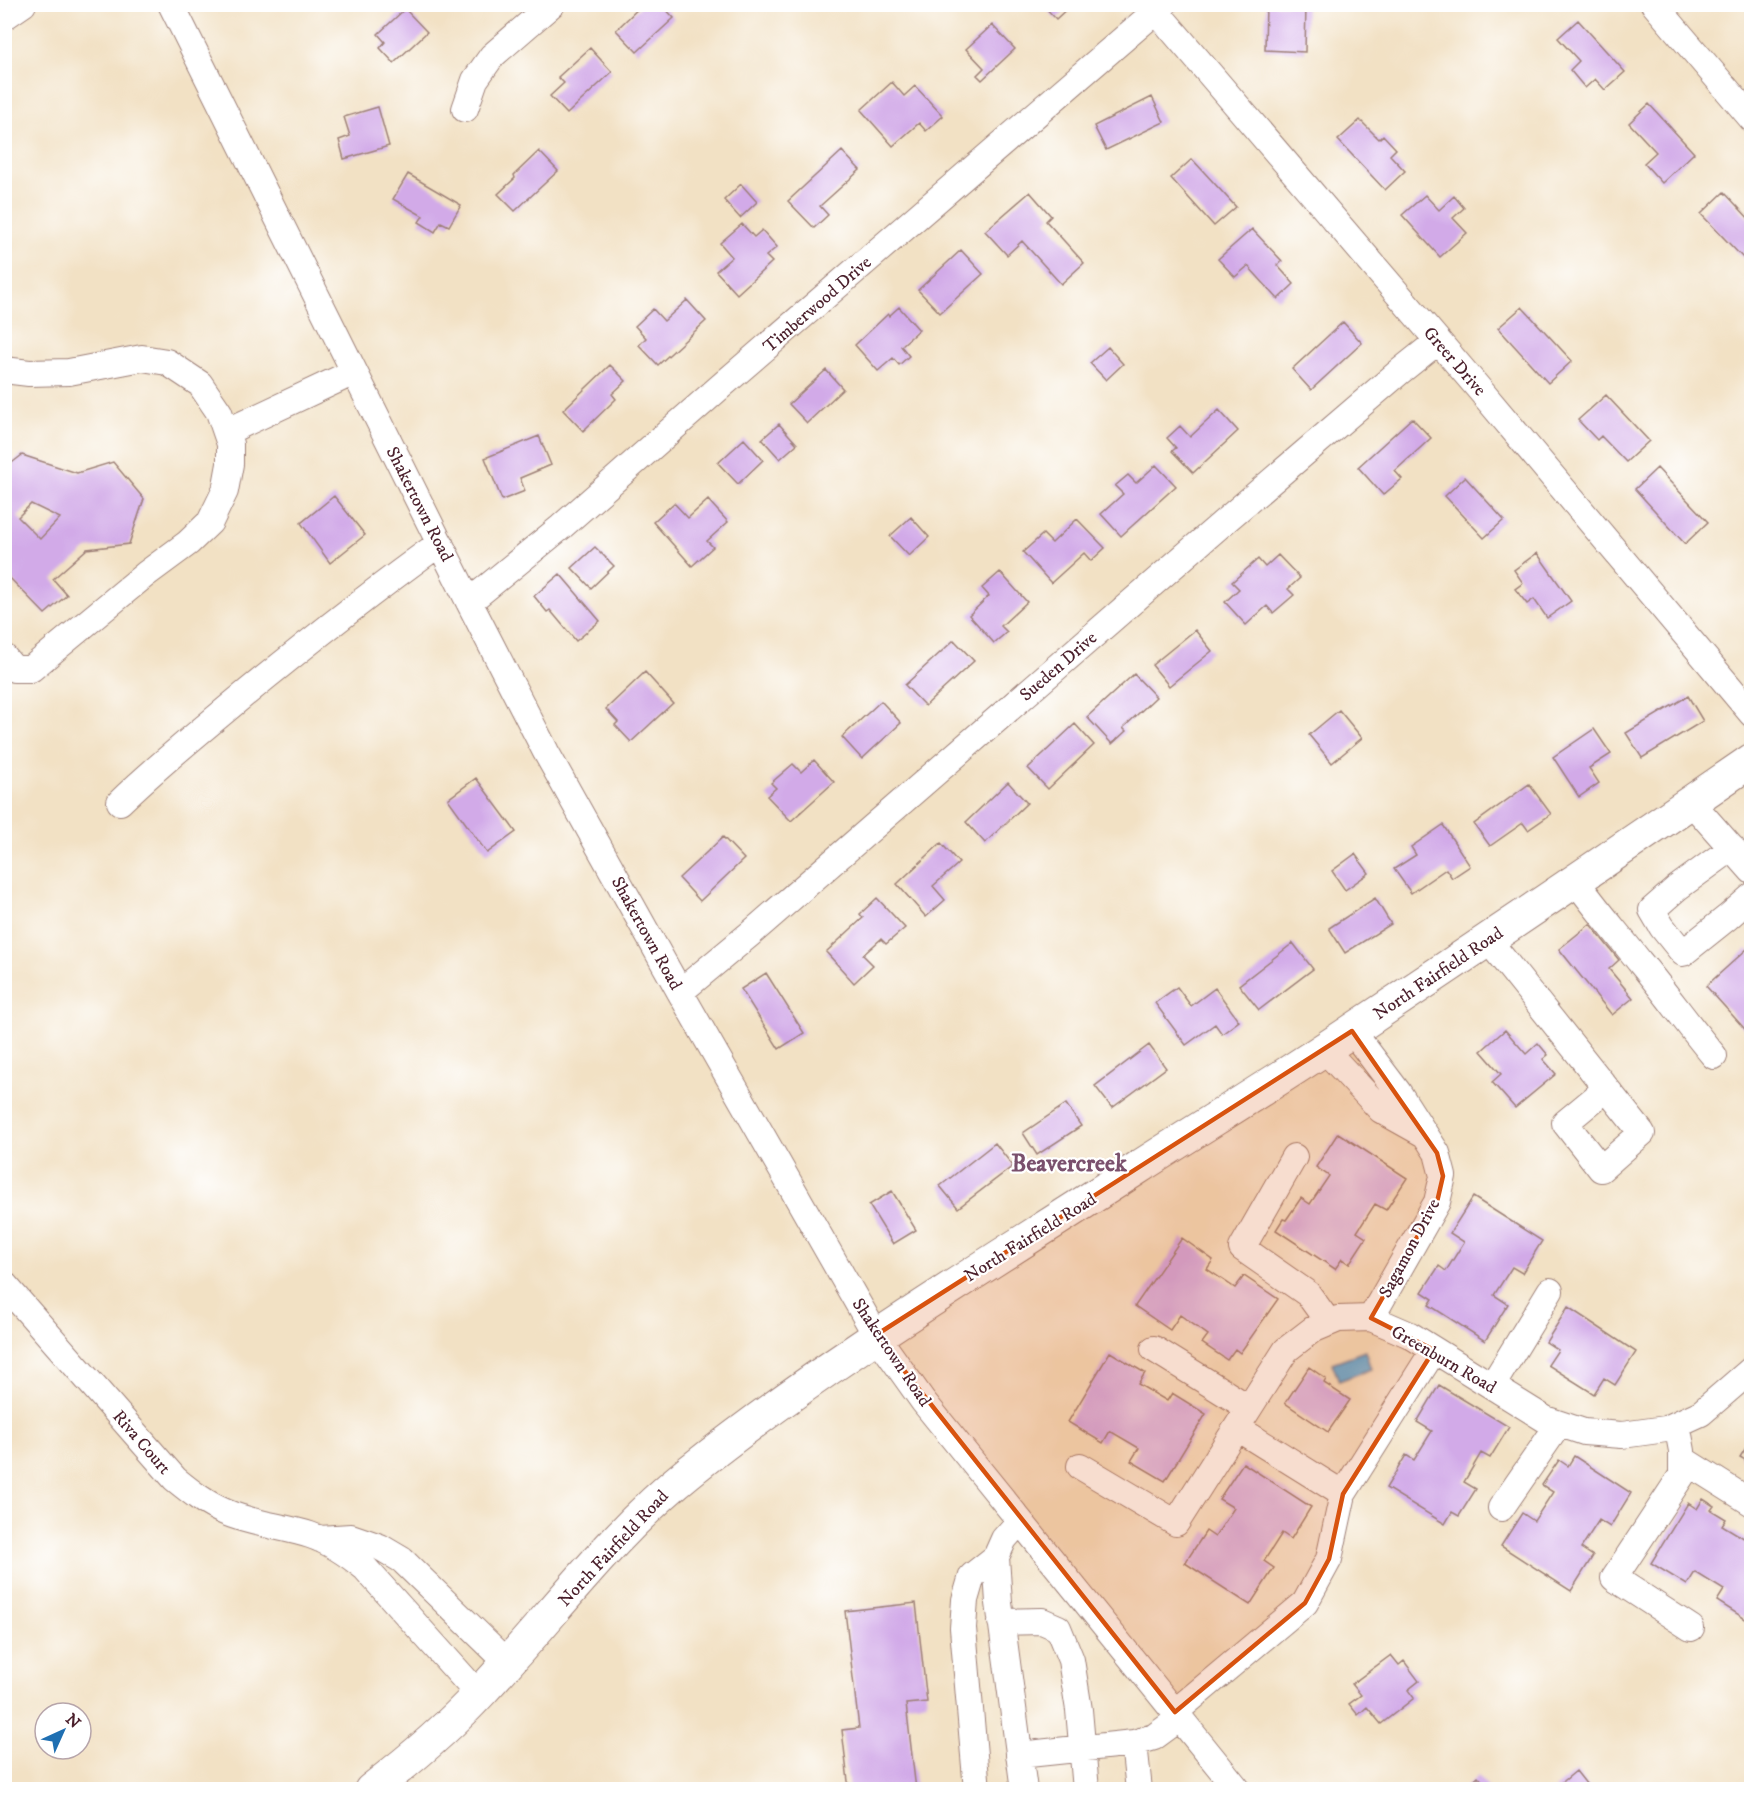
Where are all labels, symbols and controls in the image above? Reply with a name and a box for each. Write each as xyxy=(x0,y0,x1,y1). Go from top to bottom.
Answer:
street label: Timberwood Drive xyxy=(759,252,876,358)
street label: Greer Drive xyxy=(1418,322,1490,401)
street label: Shakertown Road xyxy=(381,443,458,566)
street label: Sueden Drive xyxy=(1015,627,1102,706)
street label: Shakertown Road xyxy=(606,873,686,994)
street label: North Fairfield Road xyxy=(1370,922,1508,1025)
district label: Beavercreek xyxy=(1011,1149,1128,1179)
street label: North Fairfield Road xyxy=(960,1188,1101,1287)
street label: Sagamon Drive xyxy=(1375,1195,1445,1302)
street label: Shakertown Road xyxy=(847,1294,936,1411)
street label: Greenburn Road xyxy=(1387,1321,1500,1399)
street label: Riva Court xyxy=(107,1406,175,1479)
street label: North Fairfield Road xyxy=(554,1486,673,1612)
north arrow xyxy=(33,1701,93,1761)
text: N xyxy=(61,1709,85,1733)

